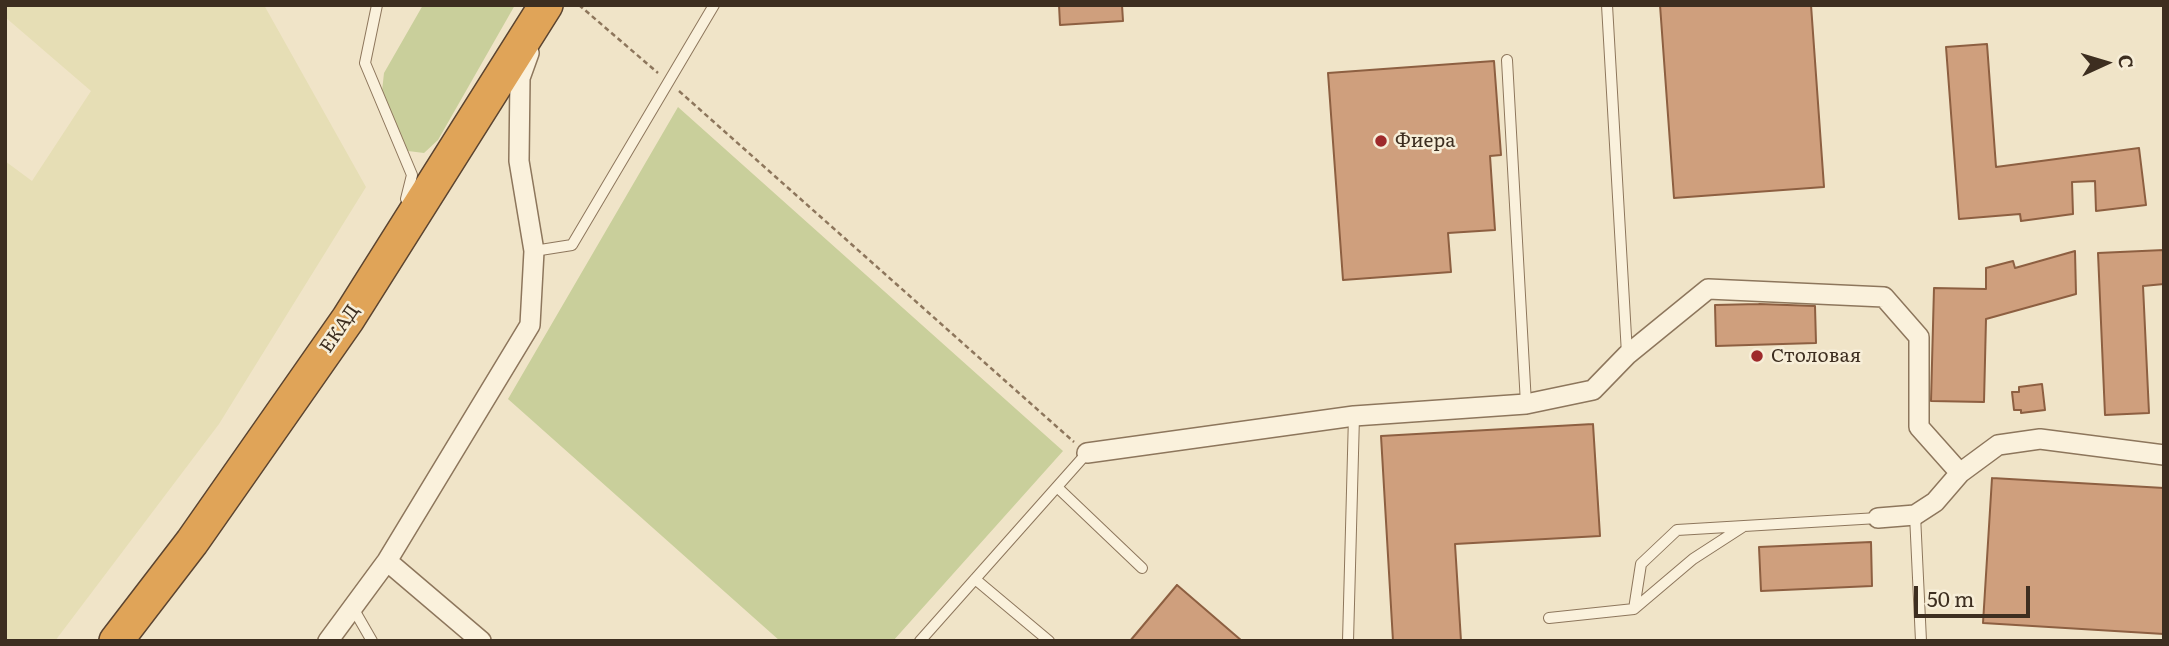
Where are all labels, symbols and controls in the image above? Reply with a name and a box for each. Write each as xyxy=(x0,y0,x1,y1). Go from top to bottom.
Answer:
north arrow xyxy=(2071,28,2141,98)
text: С xyxy=(2113,54,2141,69)
place label: Фиера xyxy=(1395,130,1455,152)
marker: Фиера xyxy=(1373,133,1389,149)
street label: ЕКАД xyxy=(316,300,364,358)
place label: Столовая xyxy=(1771,345,1861,367)
marker: Столовая xyxy=(1749,348,1765,364)
scale bar xyxy=(1917,572,2032,616)
text: 50 m xyxy=(1927,582,1974,613)

